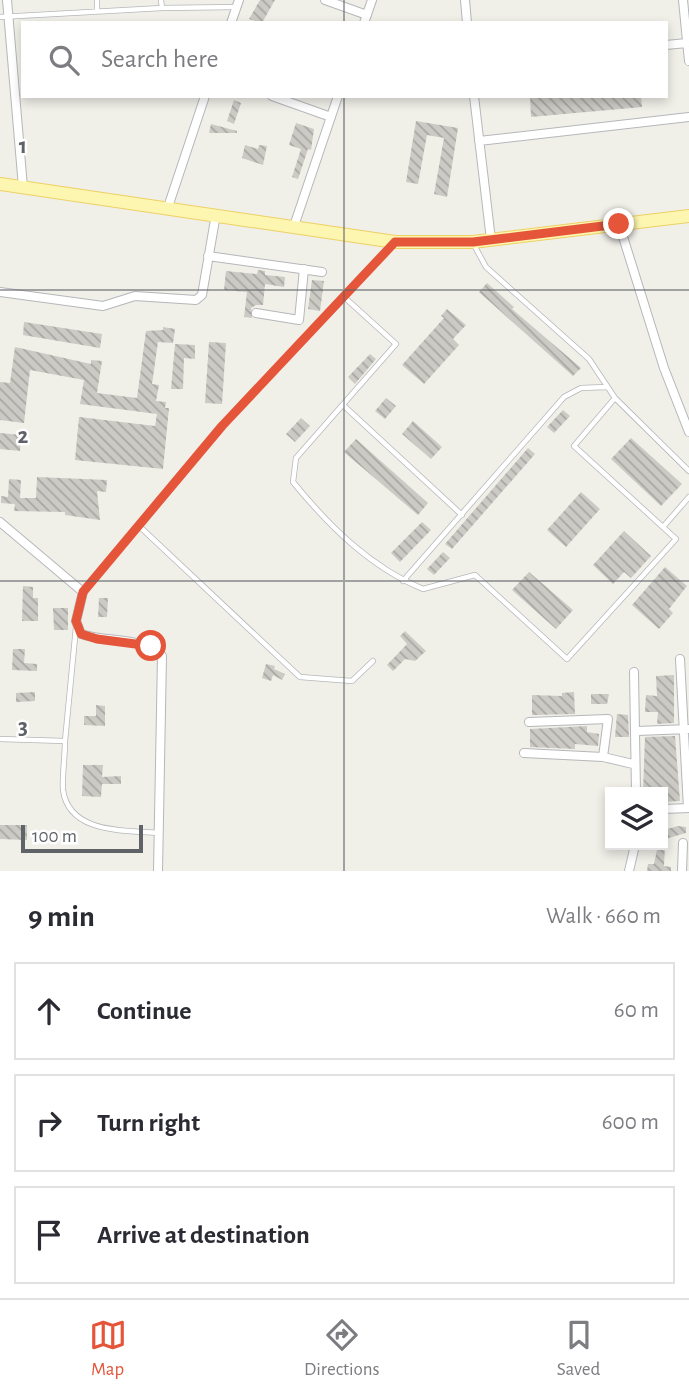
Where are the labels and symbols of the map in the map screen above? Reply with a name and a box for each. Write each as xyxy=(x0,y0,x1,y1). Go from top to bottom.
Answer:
text: 1 xyxy=(19,135,27,158)
route end xyxy=(603,208,634,239)
text: 2 xyxy=(18,425,29,448)
route start xyxy=(135,630,166,661)
text: 3 xyxy=(18,716,28,739)
scale bar xyxy=(21,822,144,854)

